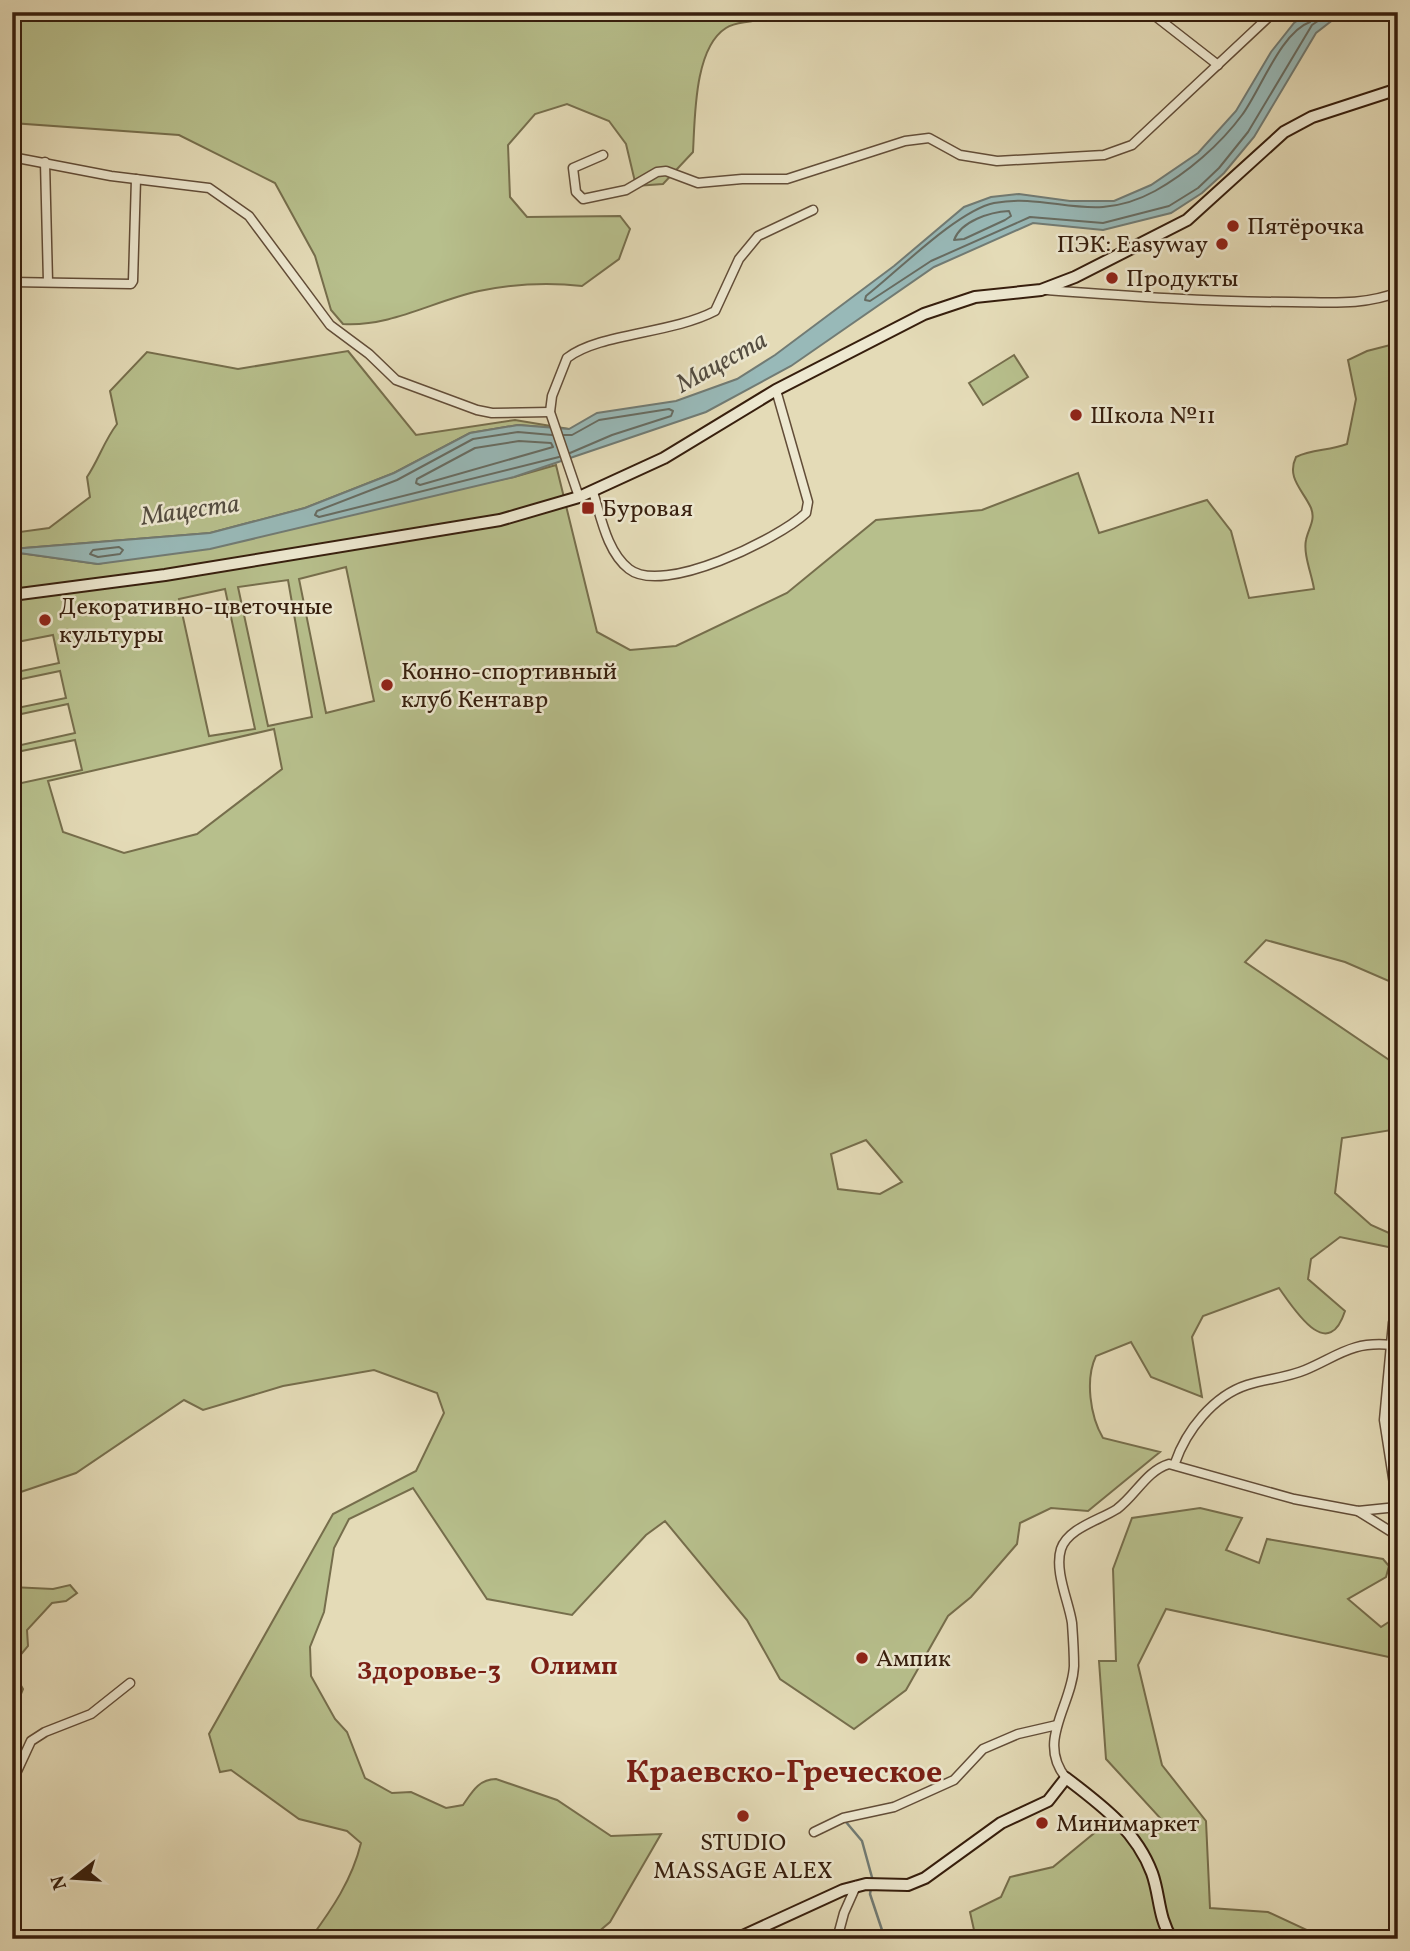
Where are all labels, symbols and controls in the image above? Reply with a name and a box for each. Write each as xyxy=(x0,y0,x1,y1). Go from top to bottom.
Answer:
place label: Пятёрочка xyxy=(1247,211,1365,245)
marker: Пятёрочка xyxy=(1225,218,1241,234)
place label: ПЭК: Easyway xyxy=(1057,229,1208,263)
marker: ПЭК: Easyway xyxy=(1214,236,1230,252)
place label: Продукты xyxy=(1126,263,1238,297)
marker: Продукты xyxy=(1104,270,1120,286)
water label: Мацеста xyxy=(669,323,774,403)
place label: Школа №11 xyxy=(1090,400,1216,434)
marker: Школа №11 xyxy=(1068,407,1084,423)
water label: Мацеста xyxy=(138,486,242,536)
place label: Буровая xyxy=(602,493,693,527)
marker: Буровая xyxy=(580,500,596,516)
place label: Декоративно-цветочные культуры xyxy=(59,591,333,653)
marker: Декоративно-цветочные культуры xyxy=(37,612,53,628)
place label: Конно-спортивный клуб Кентавр xyxy=(401,656,617,718)
marker: Конно-спортивный клуб Кентавр xyxy=(379,677,395,693)
place label: Ампик xyxy=(876,1643,951,1677)
district label: Олимп xyxy=(530,1649,618,1685)
marker: Ампик xyxy=(854,1650,870,1666)
district label: Здоровье-3 xyxy=(357,1654,501,1690)
district label: Краевско-Греческое xyxy=(626,1752,942,1796)
marker: STUDIO MASSAGE ALEX xyxy=(735,1808,751,1824)
place label: Минимаркет xyxy=(1056,1808,1199,1842)
marker: Минимаркет xyxy=(1034,1815,1050,1831)
place label: STUDIO MASSAGE ALEX xyxy=(653,1827,833,1889)
north arrow xyxy=(38,1842,108,1912)
text: N xyxy=(45,1872,74,1893)

